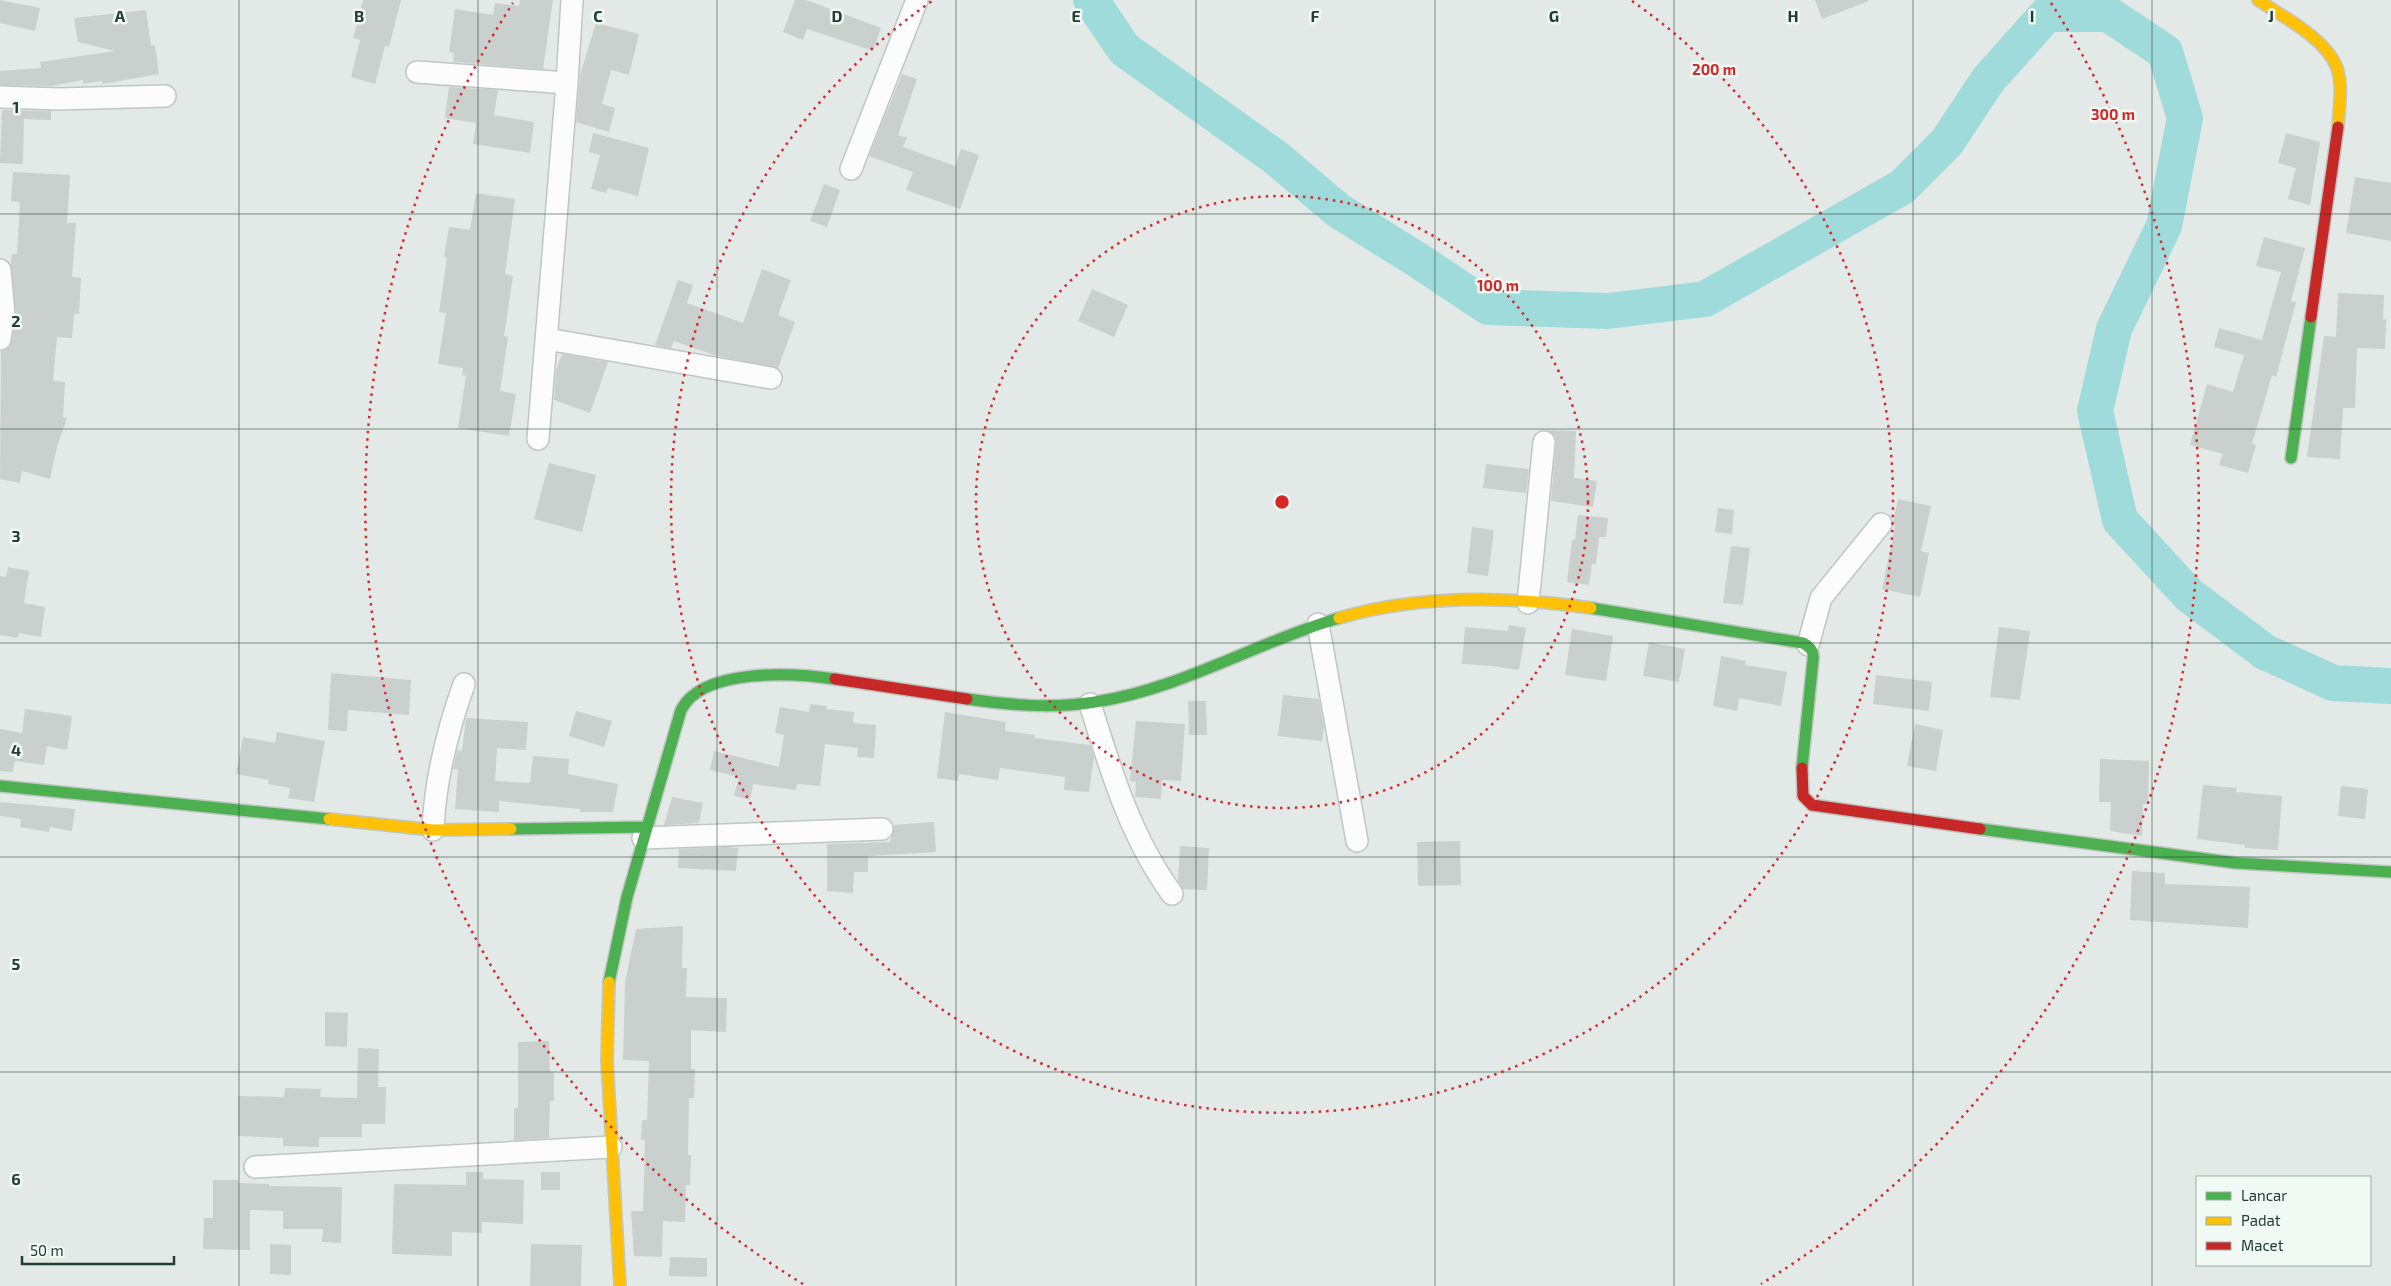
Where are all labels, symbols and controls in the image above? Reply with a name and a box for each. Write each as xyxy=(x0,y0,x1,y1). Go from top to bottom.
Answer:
text: A xyxy=(115,6,126,25)
text: B xyxy=(354,6,364,25)
text: C xyxy=(593,6,603,25)
text: D xyxy=(832,6,843,25)
text: E xyxy=(1071,6,1081,25)
text: F xyxy=(1311,6,1320,25)
text: G xyxy=(1549,6,1559,25)
text: H xyxy=(1787,6,1799,25)
text: I xyxy=(2030,6,2034,25)
text: J xyxy=(2268,6,2274,25)
text: 200 m xyxy=(1692,60,1736,78)
text: 1 xyxy=(13,97,19,116)
text: 300 m xyxy=(2091,105,2135,123)
text: 100 m xyxy=(1477,276,1519,294)
text: 2 xyxy=(11,311,21,330)
centre of rings xyxy=(1273,493,1291,511)
text: 3 xyxy=(11,526,21,545)
text: 4 xyxy=(11,740,21,759)
text: 5 xyxy=(12,954,21,973)
text: 6 xyxy=(11,1169,21,1188)
legend xyxy=(2196,1176,2371,1266)
text: Lancar xyxy=(2241,1186,2287,1204)
text: Padat xyxy=(2241,1211,2281,1229)
scale bar xyxy=(22,1234,175,1266)
text: Macet xyxy=(2241,1236,2284,1254)
text: 50 m xyxy=(30,1241,64,1259)

